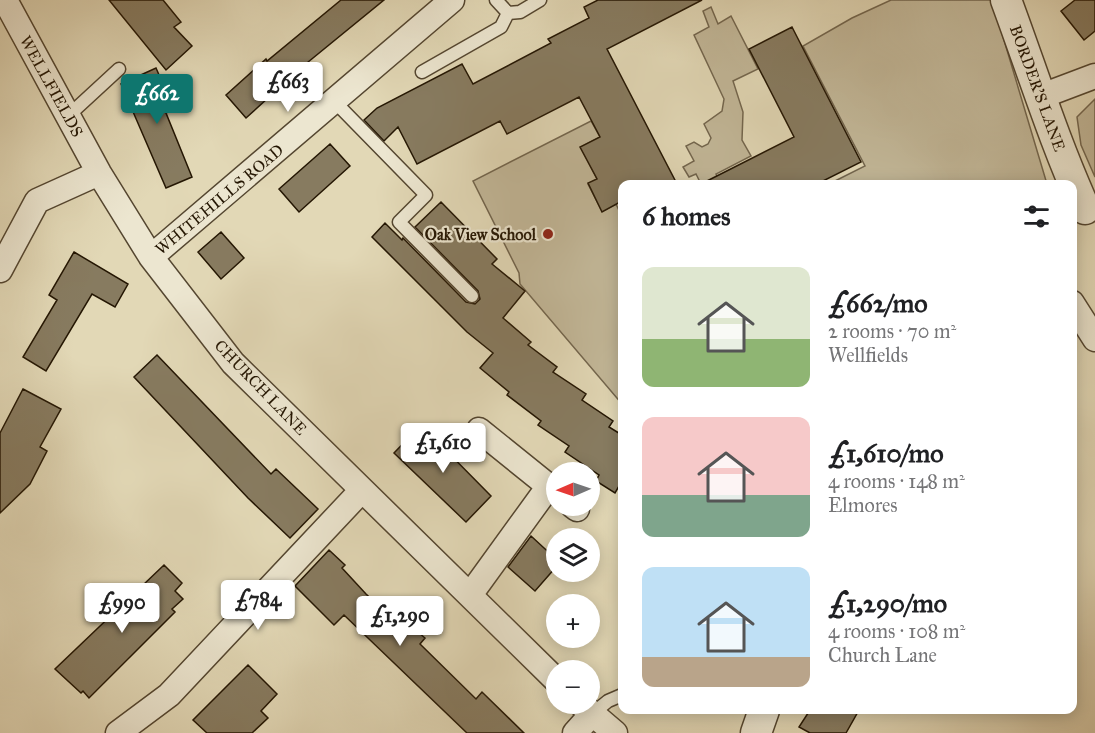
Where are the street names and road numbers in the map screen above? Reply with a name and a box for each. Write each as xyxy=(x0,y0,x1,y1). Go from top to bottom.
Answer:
street label: BORDER'S LANE xyxy=(1006,22,1069,154)
street label: WELLFIELDS xyxy=(16,32,87,140)
street label: WHITEHILLS ROAD xyxy=(151,140,287,259)
street label: CHURCH LANE xyxy=(211,336,311,439)

